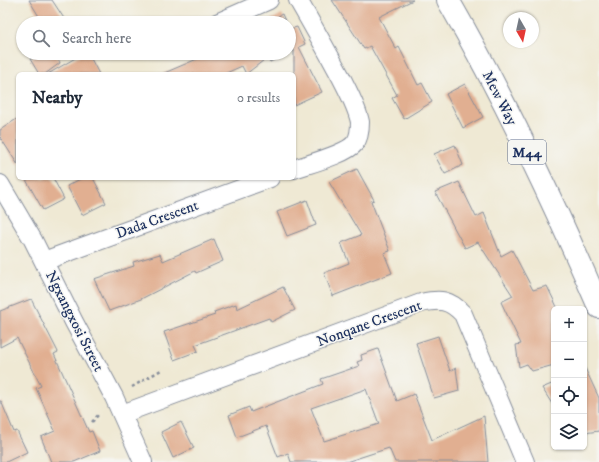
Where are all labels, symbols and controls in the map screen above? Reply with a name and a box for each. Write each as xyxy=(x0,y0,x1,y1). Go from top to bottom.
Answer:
north arrow xyxy=(503,12,539,48)
search box xyxy=(16,16,296,60)
icon: search xyxy=(30,27,52,49)
text: Search here xyxy=(62,29,131,48)
street label: Mew Way xyxy=(478,68,522,129)
text: Nearby xyxy=(32,87,82,109)
text: 0 results xyxy=(237,90,280,106)
road number: M44 xyxy=(508,140,546,164)
street label: Dada Crescent xyxy=(113,196,201,243)
street label: Ngxangxosi Street xyxy=(41,268,108,375)
street label: Nonqane Crescent xyxy=(314,296,424,351)
map controls xyxy=(551,306,587,450)
button: + xyxy=(551,306,587,342)
button: − xyxy=(551,342,587,378)
button: locate xyxy=(551,378,587,414)
button: layers xyxy=(551,414,587,450)

